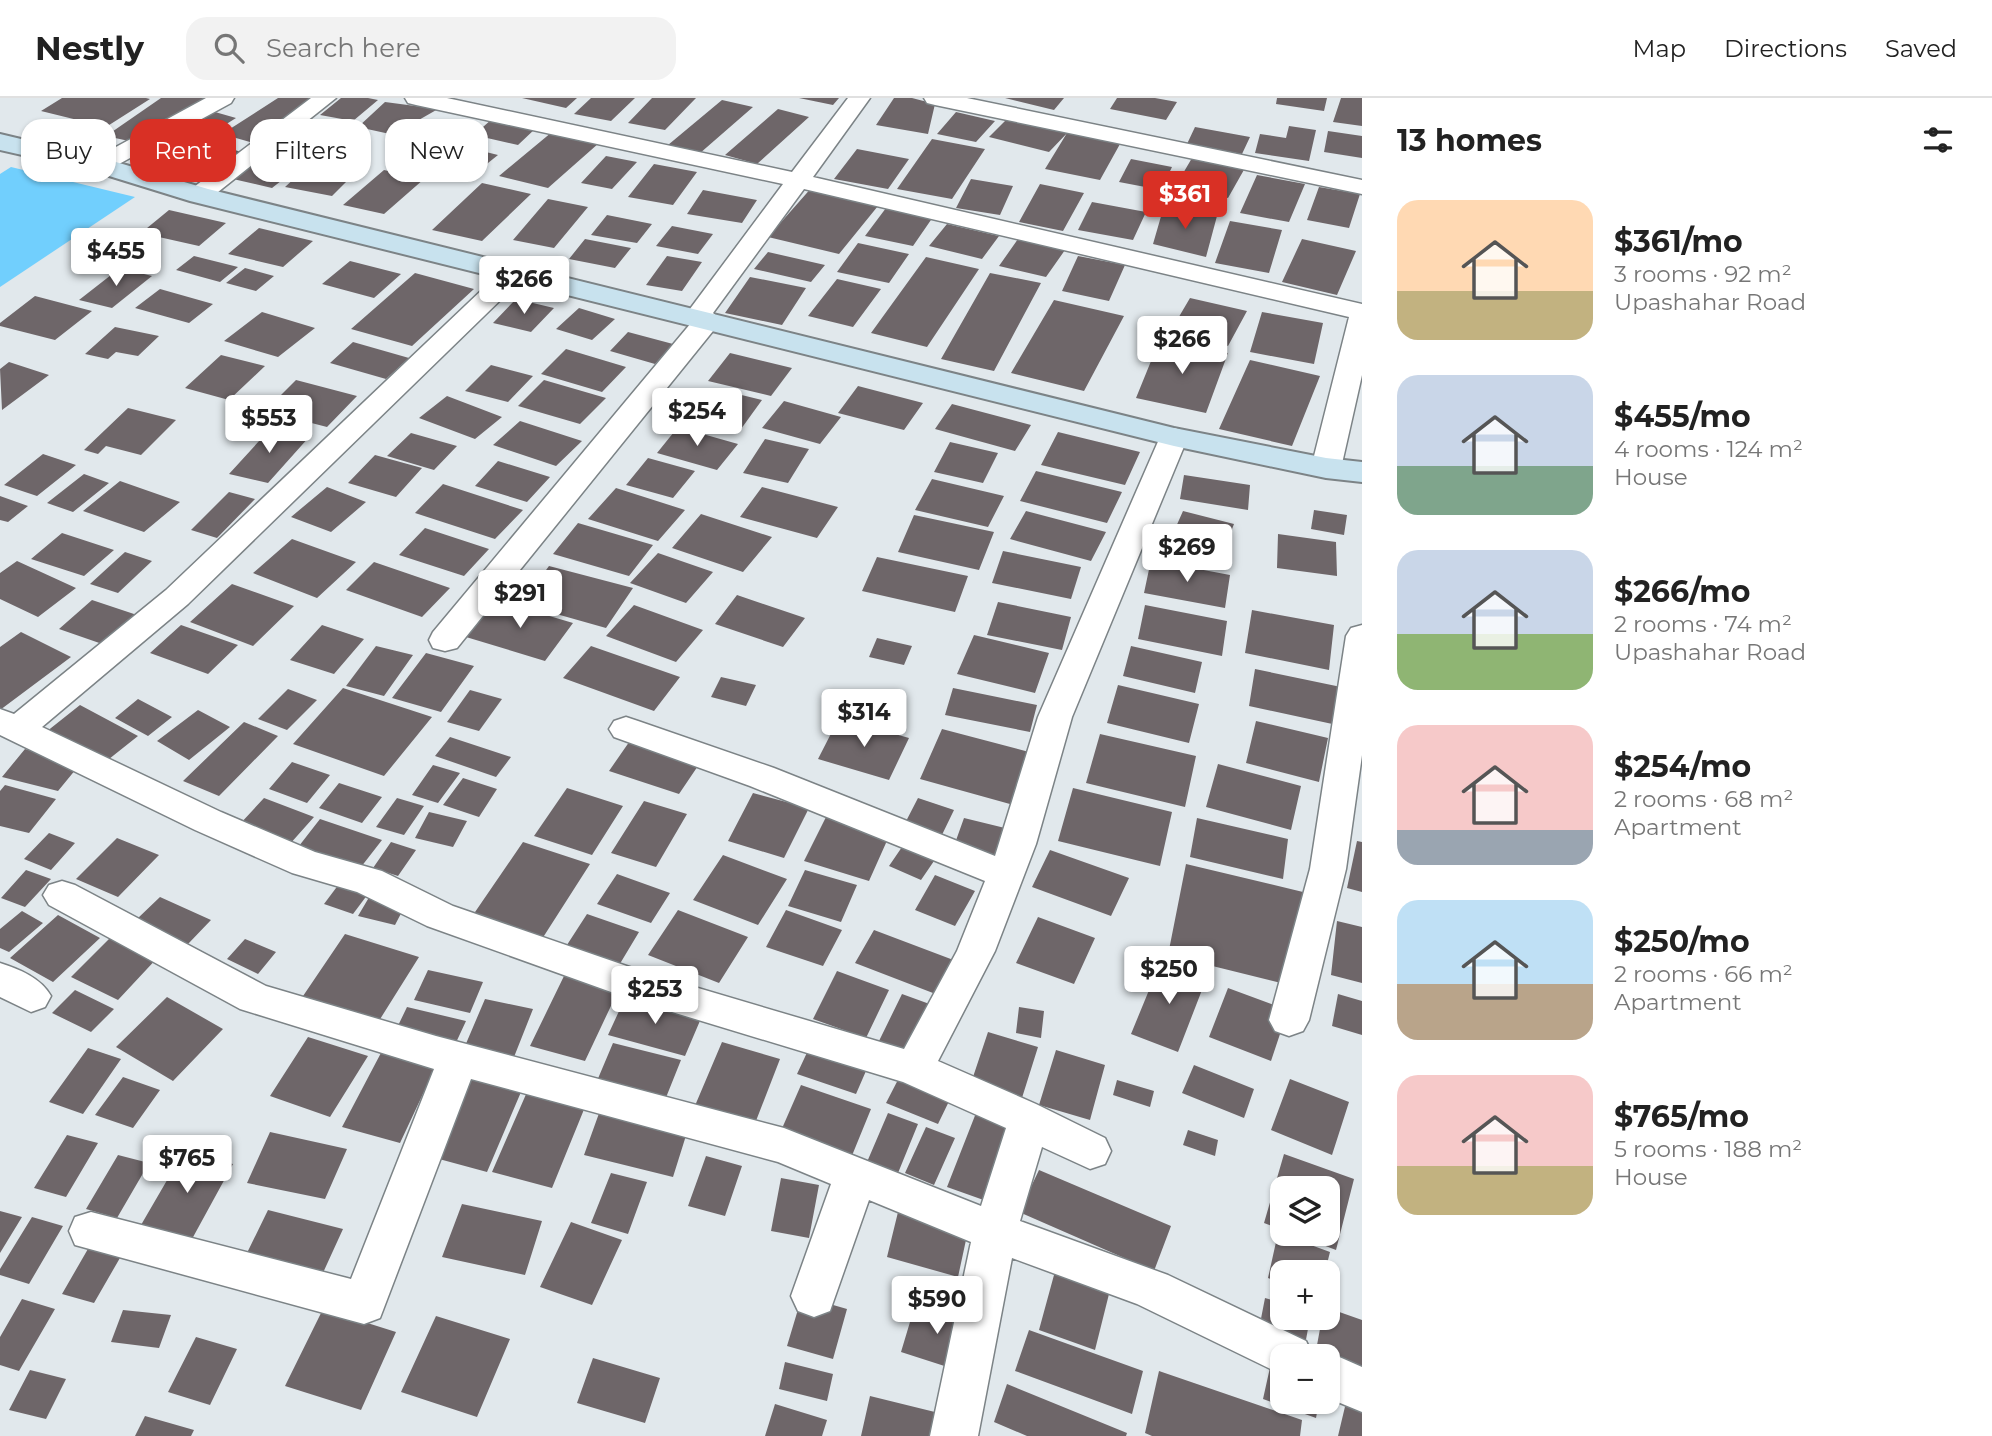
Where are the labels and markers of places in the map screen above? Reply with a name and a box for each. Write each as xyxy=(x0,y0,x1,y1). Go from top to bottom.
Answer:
pin: $361 xyxy=(1144,172,1226,231)
pin: $455 xyxy=(75,228,157,288)
pin: $266 xyxy=(483,256,565,316)
pin: $266 xyxy=(1141,316,1223,376)
pin: $254 xyxy=(656,388,738,448)
pin: $553 xyxy=(228,396,310,455)
pin: $269 xyxy=(1146,524,1228,584)
pin: $291 xyxy=(479,570,561,630)
pin: $314 xyxy=(823,690,905,749)
pin: $250 xyxy=(1128,946,1210,1006)
pin: $253 xyxy=(614,967,696,1026)
pin: $765 xyxy=(146,1136,228,1195)
pin: $590 xyxy=(896,1276,978,1336)

